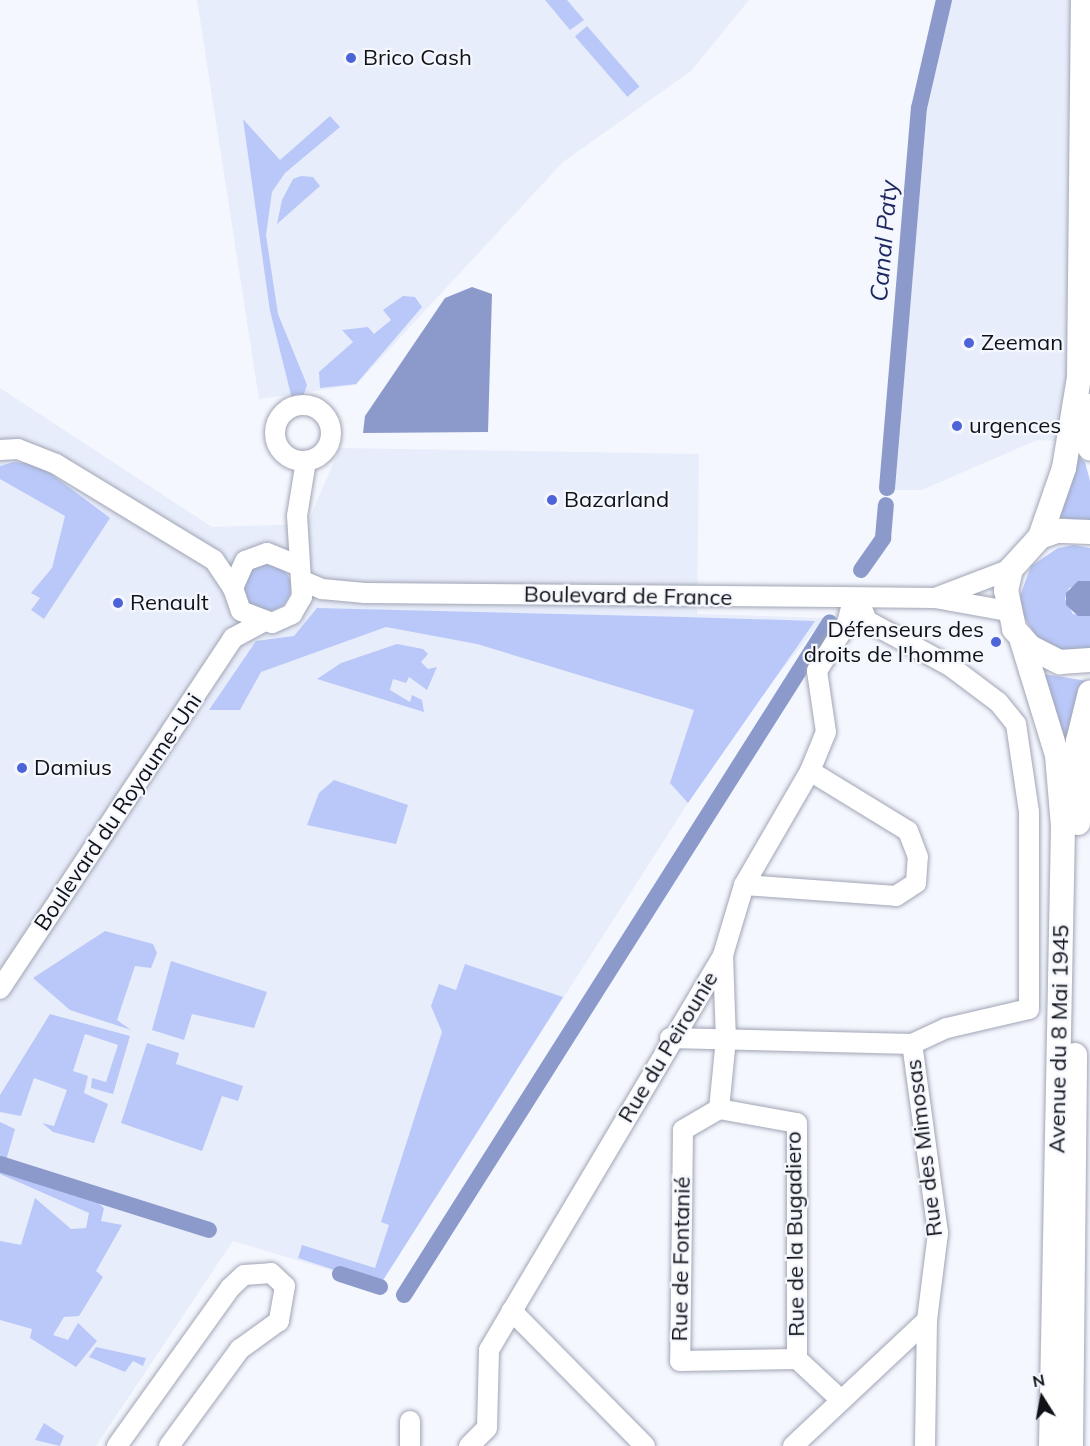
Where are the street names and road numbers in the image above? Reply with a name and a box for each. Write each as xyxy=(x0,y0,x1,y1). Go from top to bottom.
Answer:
street label: Boulevard de France xyxy=(524,581,732,611)
street label: Boulevard du Royaume-Uni xyxy=(29,688,207,936)
street label: Avenue du 8 Mai 1945 xyxy=(1044,924,1074,1154)
street label: Rue du Peirounie xyxy=(613,967,723,1127)
street label: Rue des Mimosas xyxy=(900,1058,948,1238)
street label: Rue de la Bugadiero xyxy=(780,1131,810,1337)
street label: Rue de Fontanié xyxy=(666,1176,696,1342)

